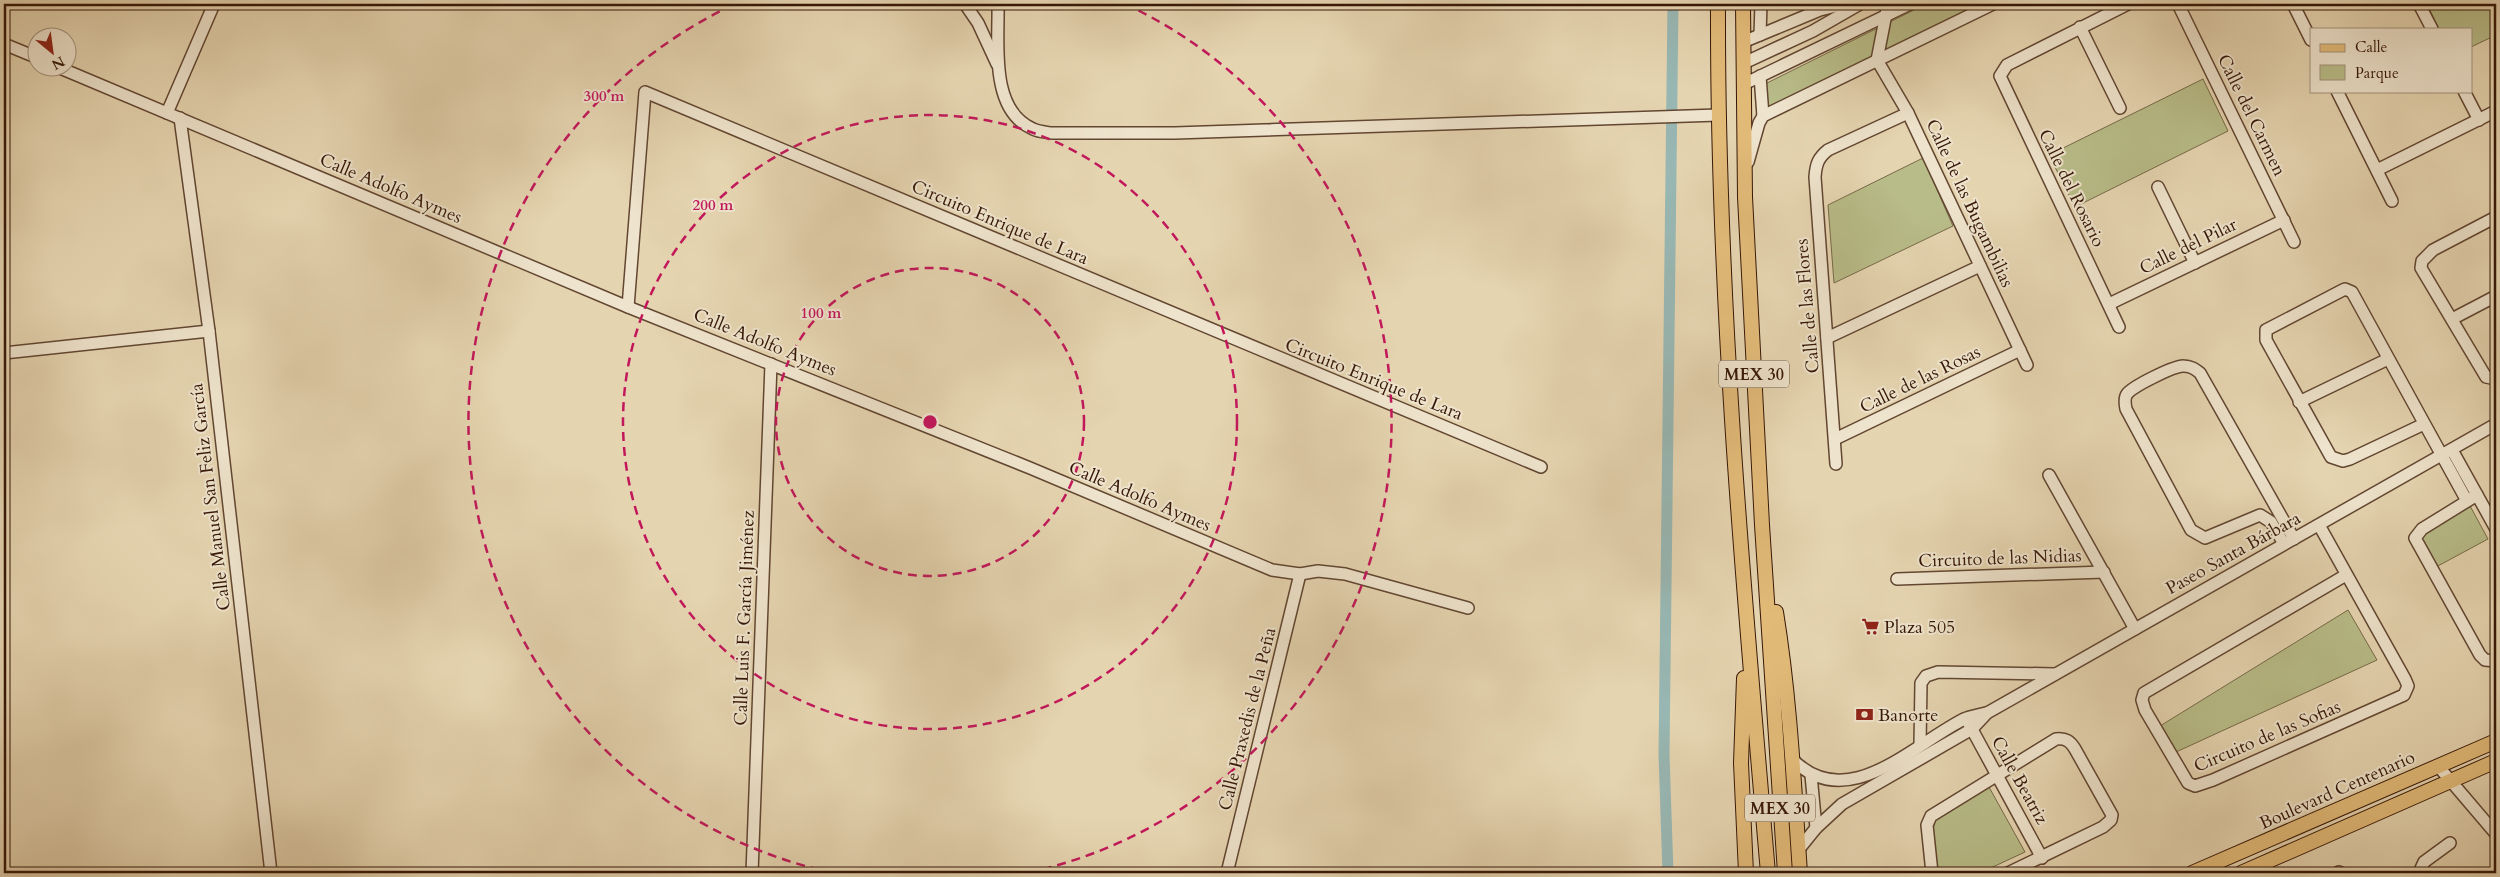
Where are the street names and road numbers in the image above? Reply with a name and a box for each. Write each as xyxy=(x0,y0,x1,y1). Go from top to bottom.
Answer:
street label: Calle del Carmen xyxy=(2211,50,2292,181)
street label: Calle de las Bugambilias xyxy=(1920,115,2020,291)
street label: Calle del Rosario xyxy=(2032,125,2111,252)
street label: Calle Adolfo Aymes xyxy=(316,147,466,230)
street label: Circuito Enrique de Lara xyxy=(908,174,1092,271)
street label: Calle del Pilar xyxy=(2135,212,2241,281)
street label: Calle de las Flores xyxy=(1789,238,1826,374)
street label: Calle Adolfo Aymes xyxy=(690,302,840,383)
street label: Circuito Enrique de Lara xyxy=(1281,332,1467,427)
street label: Calle de las Rosas xyxy=(1856,339,1985,420)
road number: MEX 30 xyxy=(1719,360,1789,388)
street label: Calle Manuel San Feliz García xyxy=(184,382,237,612)
street label: Calle Adolfo Aymes xyxy=(1065,455,1215,538)
street label: Paseo Santa Bárbara xyxy=(2161,506,2305,601)
street label: Calle Luis F. García Jiménez xyxy=(728,510,761,726)
street label: Circuito de las Nidias xyxy=(1918,543,2082,574)
street label: Calle Praxedis de la Peña xyxy=(1213,625,1282,813)
street label: Circuito de las Sofias xyxy=(2190,694,2344,779)
street label: Calle Beatriz xyxy=(1985,732,2054,829)
street label: Boulevard Centenario xyxy=(2255,745,2419,836)
road number: MEX 30 xyxy=(1745,794,1815,821)

